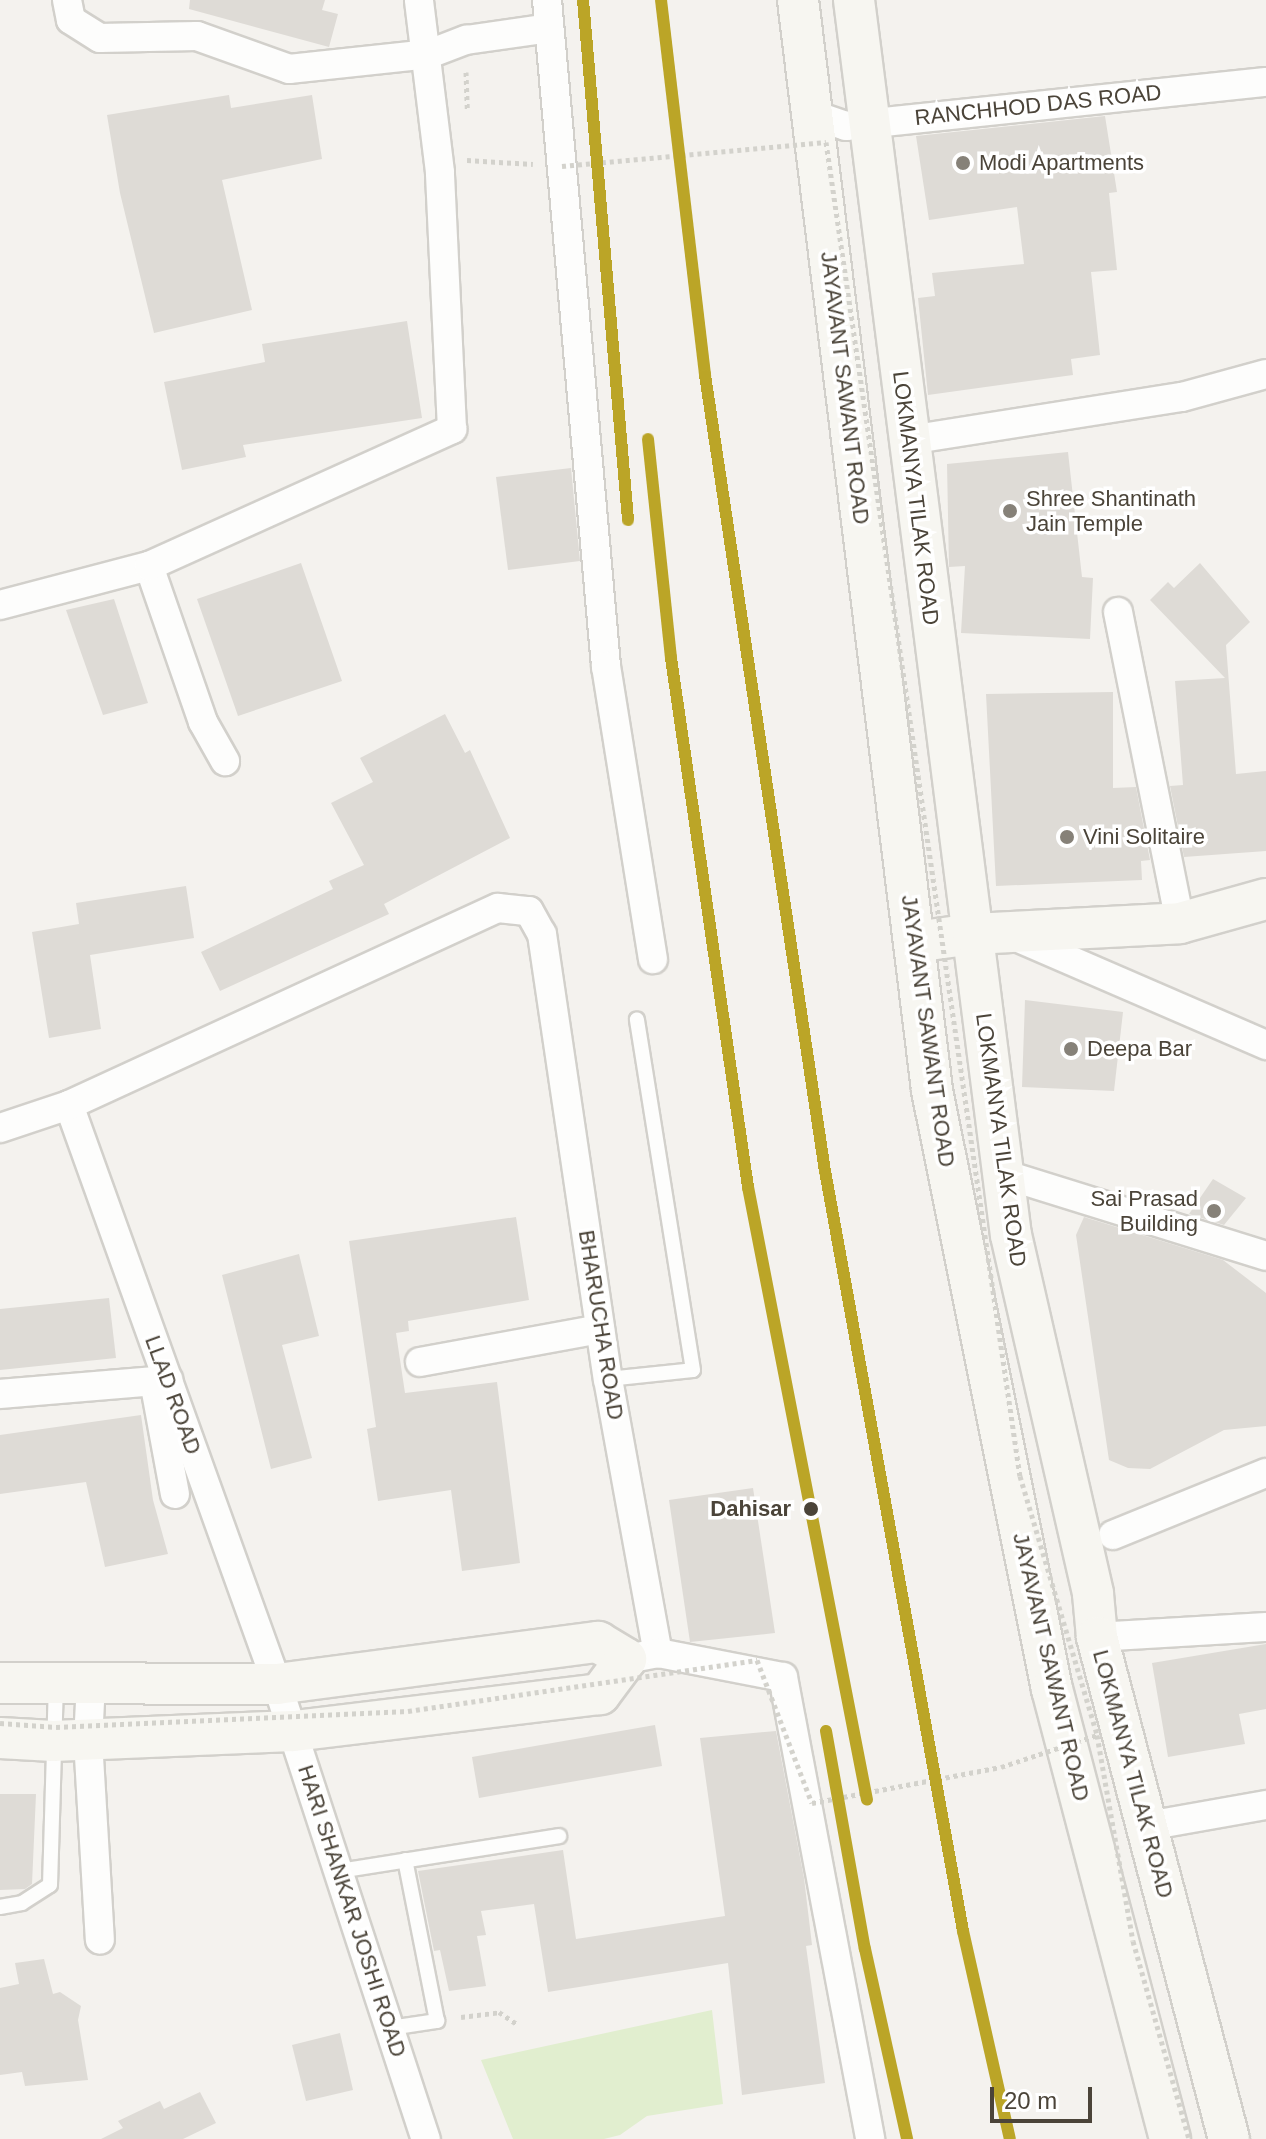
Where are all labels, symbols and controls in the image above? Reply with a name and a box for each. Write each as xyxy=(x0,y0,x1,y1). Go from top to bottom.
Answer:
street label: RANCHHOD DAS ROAD xyxy=(913,79,1163,131)
place label: Modi Apartments xyxy=(979,150,1145,176)
marker: Modi Apartments xyxy=(954,154,972,172)
street label: JAYAVANT SAWANT ROAD xyxy=(815,250,875,526)
street label: LOKMANYA TILAK ROAD xyxy=(887,369,945,627)
place label: Shree Shantinath Jain Temple xyxy=(1026,485,1196,536)
marker: Shree Shantinath Jain Temple xyxy=(1001,502,1019,520)
place label: Vini Solitaire xyxy=(1083,824,1205,850)
marker: Vini Solitaire xyxy=(1058,828,1076,846)
street label: JAYAVANT SAWANT ROAD xyxy=(896,893,960,1169)
street label: LOKMANYA TILAK ROAD xyxy=(970,1011,1032,1269)
place label: Deepa Bar xyxy=(1087,1036,1192,1062)
marker: Deepa Bar xyxy=(1062,1040,1080,1058)
place label: Sai Prasad Building xyxy=(1090,1185,1198,1236)
marker: Sai Prasad Building xyxy=(1205,1202,1223,1220)
street label: BHARUCHA ROAD xyxy=(573,1228,629,1422)
street label: LLAD ROAD xyxy=(139,1332,207,1458)
place label: Dahisar xyxy=(710,1496,791,1522)
marker: Dahisar xyxy=(798,1496,824,1522)
street label: JAYAVANT SAWANT ROAD xyxy=(1007,1530,1095,1804)
street label: LOKMANYA TILAK ROAD xyxy=(1087,1646,1179,1902)
street label: HARI SHANKAR JOSHI ROAD xyxy=(292,1762,412,2060)
scale bar xyxy=(994,2071,1096,2121)
text: 20 m xyxy=(1004,2087,1057,2114)

